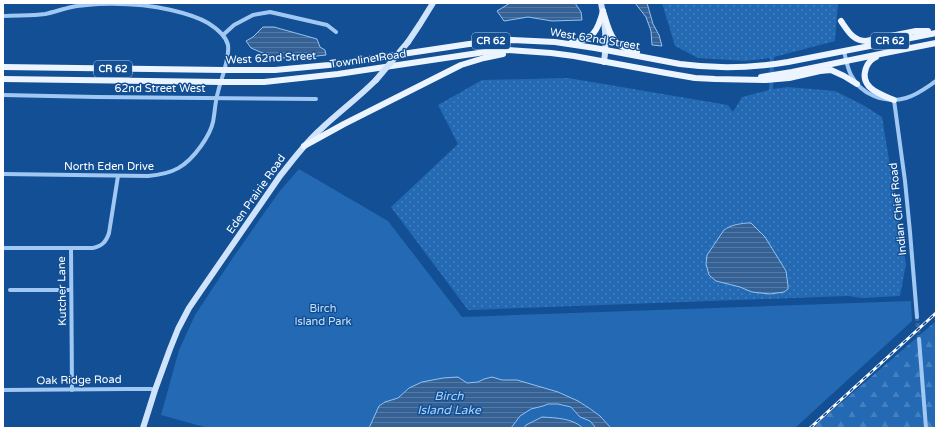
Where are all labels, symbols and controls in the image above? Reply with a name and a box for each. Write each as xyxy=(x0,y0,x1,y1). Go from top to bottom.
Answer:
street label: West 62nd Street xyxy=(549,25,641,53)
road number: CR 62 xyxy=(472,33,510,49)
road number: CR 62 xyxy=(871,33,909,49)
street label: Townline Road xyxy=(329,47,407,71)
street label: West 62nd Street xyxy=(225,49,317,67)
road number: CR 62 xyxy=(94,61,132,77)
street label: 62nd Street West xyxy=(115,82,205,95)
street label: Eden Prairie Road xyxy=(224,152,288,236)
street label: North Eden Drive xyxy=(64,160,154,173)
street label: Indian Chief Road xyxy=(887,162,909,256)
street label: Kutcher Lane xyxy=(55,256,69,326)
park label: Birch Island Park xyxy=(294,302,352,328)
street label: Oak Ridge Road xyxy=(36,373,122,387)
water label: Birch Island Lake xyxy=(417,389,482,417)

